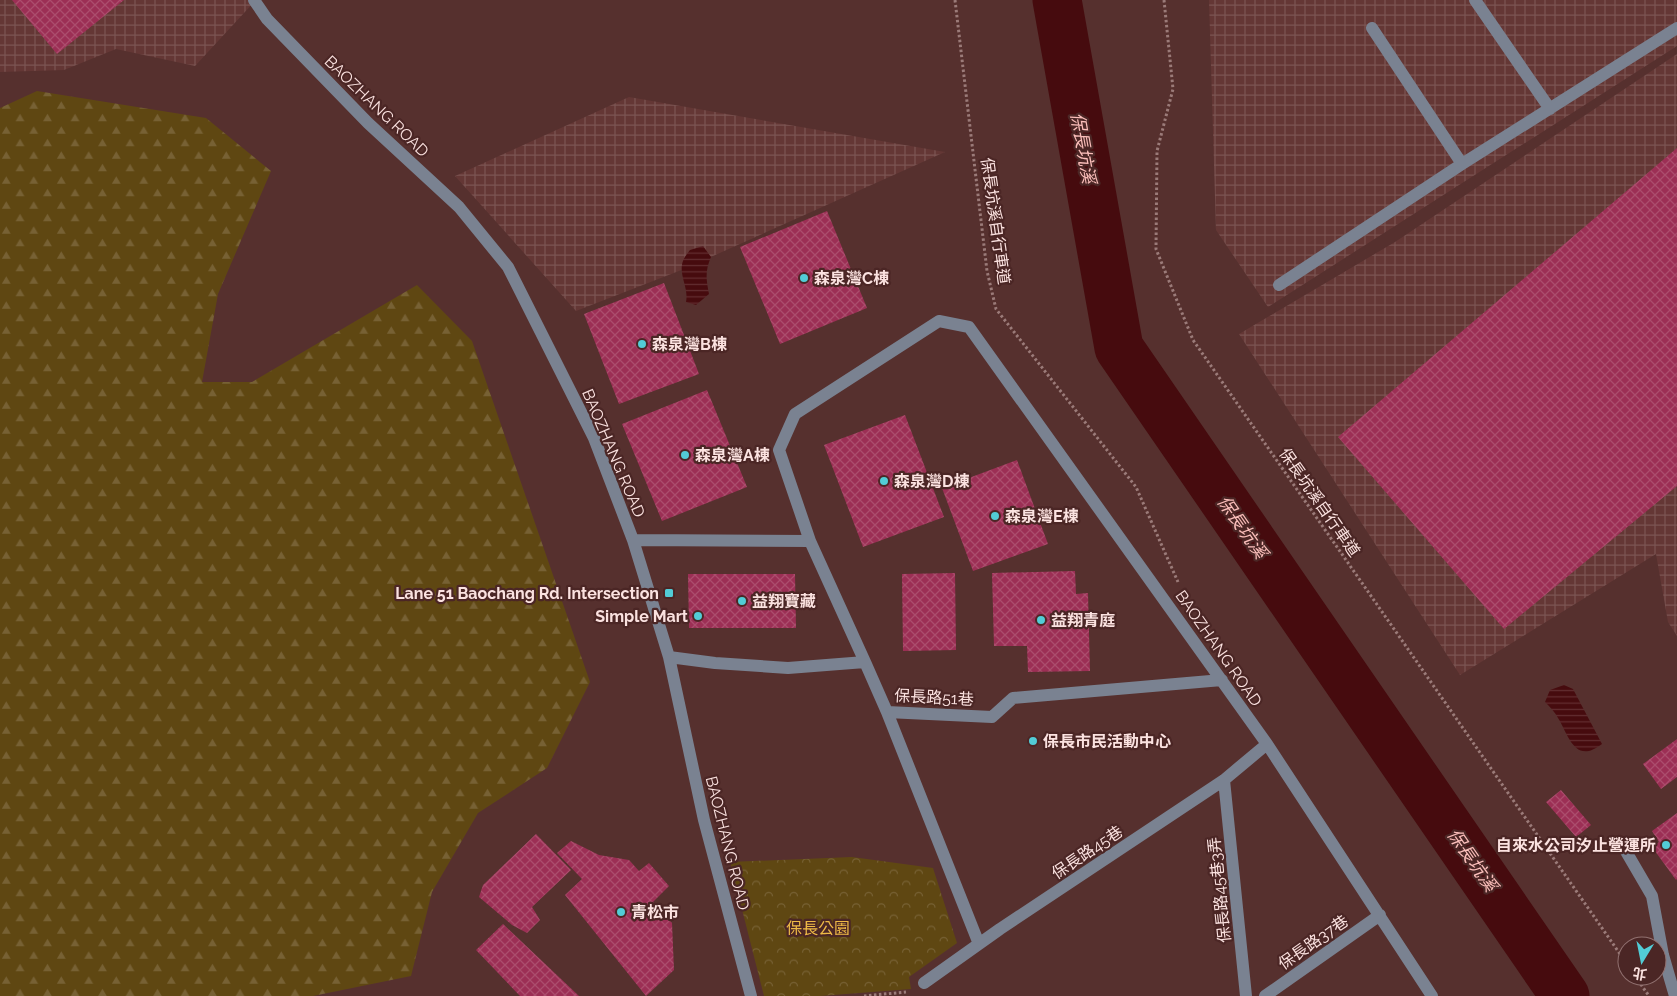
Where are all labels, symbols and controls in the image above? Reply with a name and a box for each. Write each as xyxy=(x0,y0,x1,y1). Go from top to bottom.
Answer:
street label: BAOZHANG ROAD xyxy=(321,52,433,161)
water label: 保長坑溪 xyxy=(1067,111,1101,188)
street label: 保長坑溪自行車道 xyxy=(977,156,1014,286)
place label: 森泉灣C棟 xyxy=(814,269,889,288)
marker: 森泉灣C棟 xyxy=(798,272,810,284)
place label: 森泉灣B棟 xyxy=(652,335,727,354)
marker: 森泉灣B棟 xyxy=(636,338,648,350)
street label: BAOZHANG ROAD xyxy=(578,386,649,520)
street label: 保長坑溪自行車道 xyxy=(1275,444,1364,560)
place label: 森泉灣A棟 xyxy=(695,446,770,465)
marker: 森泉灣A棟 xyxy=(679,449,691,461)
place label: 森泉灣D棟 xyxy=(894,472,969,491)
marker: 森泉灣D棟 xyxy=(878,475,890,487)
water label: 保長坑溪 xyxy=(1213,491,1273,565)
place label: 森泉灣E棟 xyxy=(1005,507,1079,526)
marker: 森泉灣E棟 xyxy=(989,510,1001,522)
place label: Lane 51 Baochang Rd. Intersection xyxy=(395,584,659,603)
marker: Lane 51 Baochang Rd. Intersection xyxy=(663,587,675,599)
street label: BAOZHANG ROAD xyxy=(1171,587,1266,710)
place label: 益翔寶藏 xyxy=(752,592,816,611)
marker: 益翔寶藏 xyxy=(736,595,748,607)
place label: Simple Mart xyxy=(595,607,688,626)
marker: Simple Mart xyxy=(692,610,704,622)
place label: 益翔青庭 xyxy=(1051,611,1115,630)
marker: 益翔青庭 xyxy=(1035,614,1047,626)
street label: 保長路51巷 xyxy=(894,686,974,709)
place label: 保長市民活動中心 xyxy=(1043,732,1171,751)
marker: 保長市民活動中心 xyxy=(1027,735,1039,747)
street label: BAOZHANG ROAD xyxy=(702,774,753,912)
street label: 保長路45巷 xyxy=(1048,822,1126,883)
water label: 保長坑溪 xyxy=(1443,824,1503,898)
street label: 保長路45巷3弄 xyxy=(1205,836,1234,944)
place label: 自來水公司汐止營運所 xyxy=(1496,836,1656,855)
marker: 自來水公司汐止營運所 xyxy=(1660,839,1672,851)
place label: 青松市 xyxy=(631,903,679,922)
marker: 青松市 xyxy=(615,906,627,918)
street label: 保長路37巷 xyxy=(1275,911,1352,973)
park label: 保長公園 xyxy=(786,919,850,938)
north arrow xyxy=(1617,936,1667,986)
text: 北 xyxy=(1631,965,1648,983)

